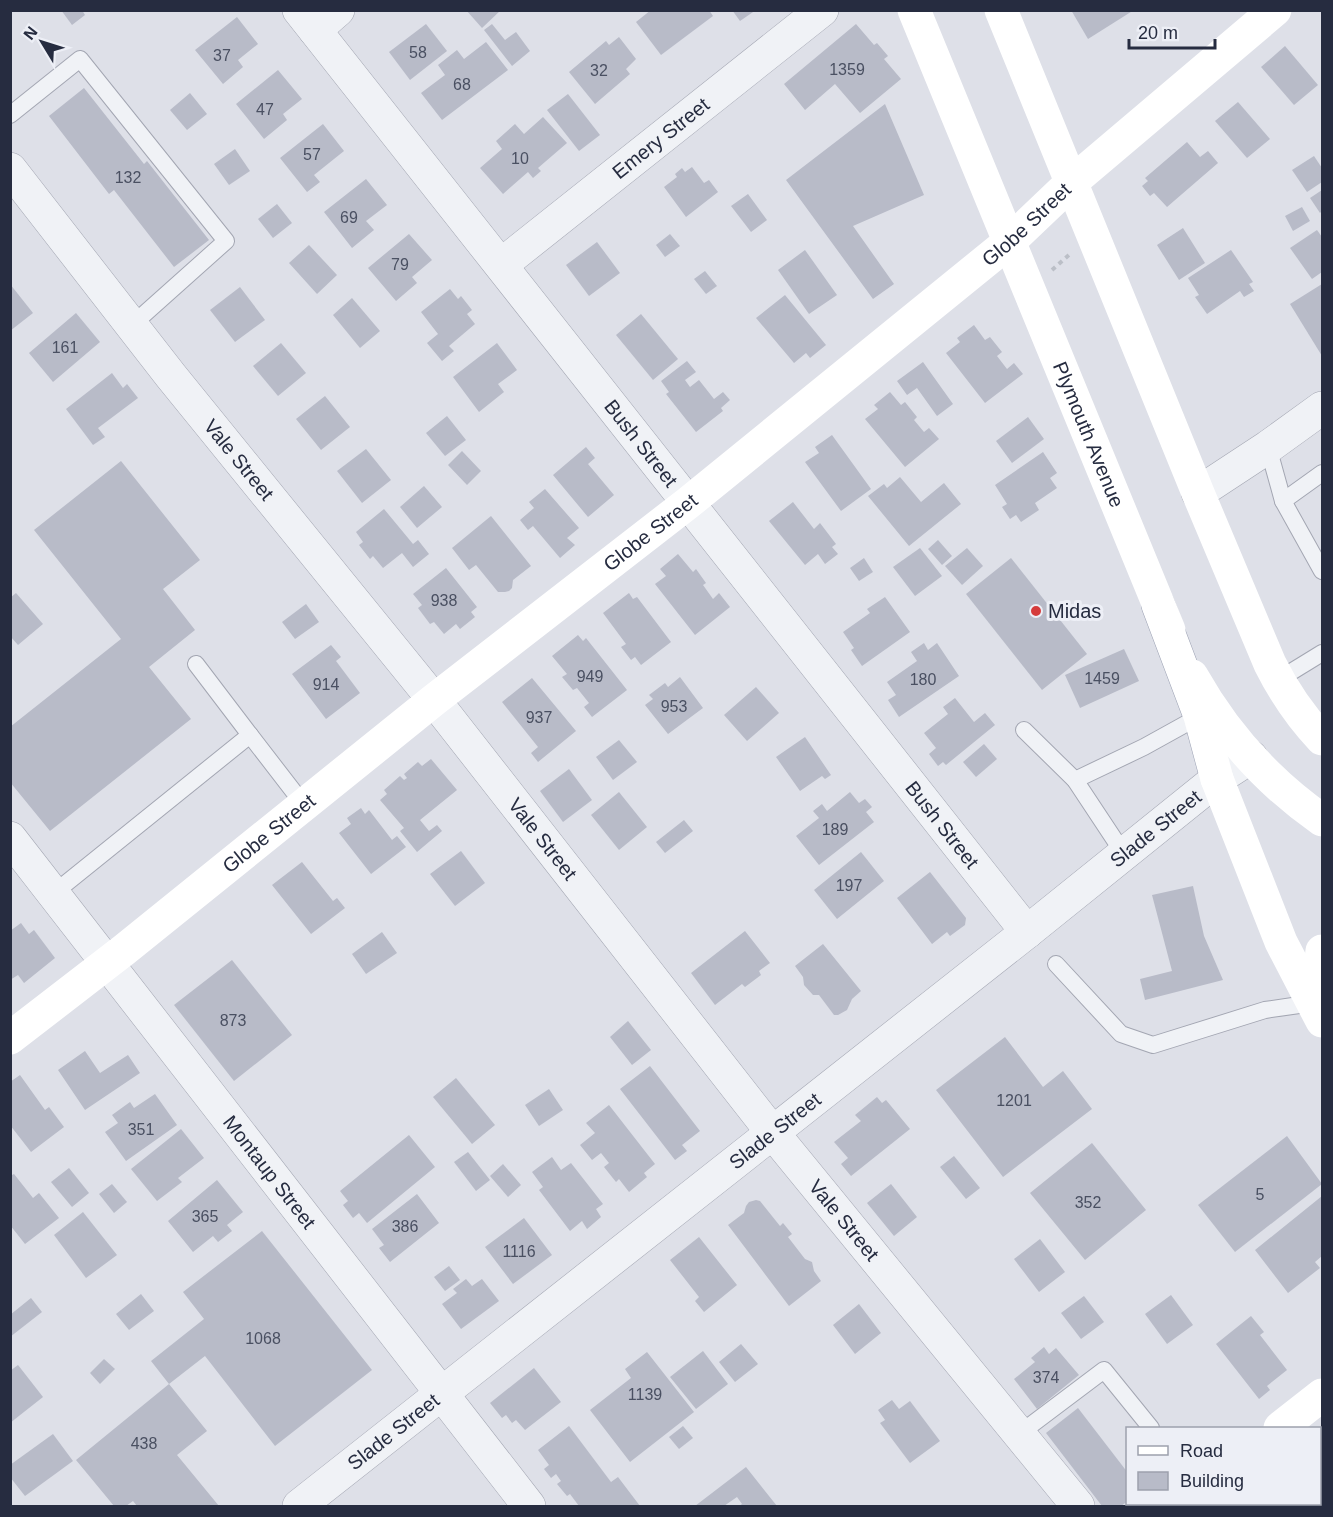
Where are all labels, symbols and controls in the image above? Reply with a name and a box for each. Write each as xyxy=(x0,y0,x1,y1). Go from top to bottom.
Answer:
north arrow xyxy=(12,12,72,72)
scale bar xyxy=(1129,12,1214,50)
text: N xyxy=(20,23,41,43)
text: 20 m xyxy=(1138,23,1178,43)
house number: 58 xyxy=(409,44,427,61)
house number: 37 xyxy=(213,47,231,64)
house number: 1359 xyxy=(829,61,865,78)
house number: 32 xyxy=(590,62,608,79)
house number: 68 xyxy=(453,76,471,93)
street label: Emery Street xyxy=(608,93,714,183)
house number: 47 xyxy=(256,101,274,118)
house number: 57 xyxy=(303,146,321,163)
house number: 10 xyxy=(511,150,529,167)
house number: 132 xyxy=(115,169,141,186)
street label: Globe Street xyxy=(978,178,1075,270)
house number: 69 xyxy=(340,209,358,226)
house number: 79 xyxy=(391,256,409,273)
house number: 161 xyxy=(52,339,78,356)
street label: Plymouth Avenue xyxy=(1049,358,1128,511)
street label: Bush Street xyxy=(600,395,682,491)
street label: Vale Street xyxy=(200,415,278,505)
street label: Globe Street xyxy=(599,489,702,575)
house number: 938 xyxy=(431,592,457,609)
place label: Midas xyxy=(1048,600,1101,622)
marker: Midas xyxy=(1029,604,1043,618)
house number: 949 xyxy=(577,668,603,685)
house number: 1459 xyxy=(1084,670,1120,687)
house number: 180 xyxy=(910,671,936,688)
house number: 914 xyxy=(313,676,339,693)
house number: 953 xyxy=(661,698,687,715)
house number: 937 xyxy=(526,709,552,726)
street label: Bush Street xyxy=(901,777,984,873)
street label: Slade Street xyxy=(1106,785,1206,872)
street label: Globe Street xyxy=(218,789,320,877)
street label: Vale Street xyxy=(504,794,582,884)
house number: 189 xyxy=(822,821,848,838)
house number: 197 xyxy=(836,877,862,894)
house number: 873 xyxy=(220,1012,246,1029)
street label: Slade Street xyxy=(725,1088,825,1174)
house number: 1201 xyxy=(996,1092,1032,1109)
street label: Montaup Street xyxy=(219,1111,320,1233)
house number: 351 xyxy=(128,1121,154,1138)
street label: Vale Street xyxy=(805,1175,884,1265)
house number: 5 xyxy=(1256,1186,1265,1203)
house number: 352 xyxy=(1075,1194,1101,1211)
house number: 365 xyxy=(192,1208,218,1225)
house number: 386 xyxy=(392,1218,418,1235)
house number: 1116 xyxy=(502,1243,536,1260)
house number: 1068 xyxy=(245,1330,281,1347)
house number: 374 xyxy=(1033,1369,1059,1386)
house number: 1139 xyxy=(628,1386,662,1403)
street label: Slade Street xyxy=(343,1389,444,1474)
legend xyxy=(1126,1427,1321,1505)
house number: 438 xyxy=(131,1435,157,1452)
text: Road xyxy=(1180,1441,1223,1461)
text: Building xyxy=(1180,1471,1244,1491)

